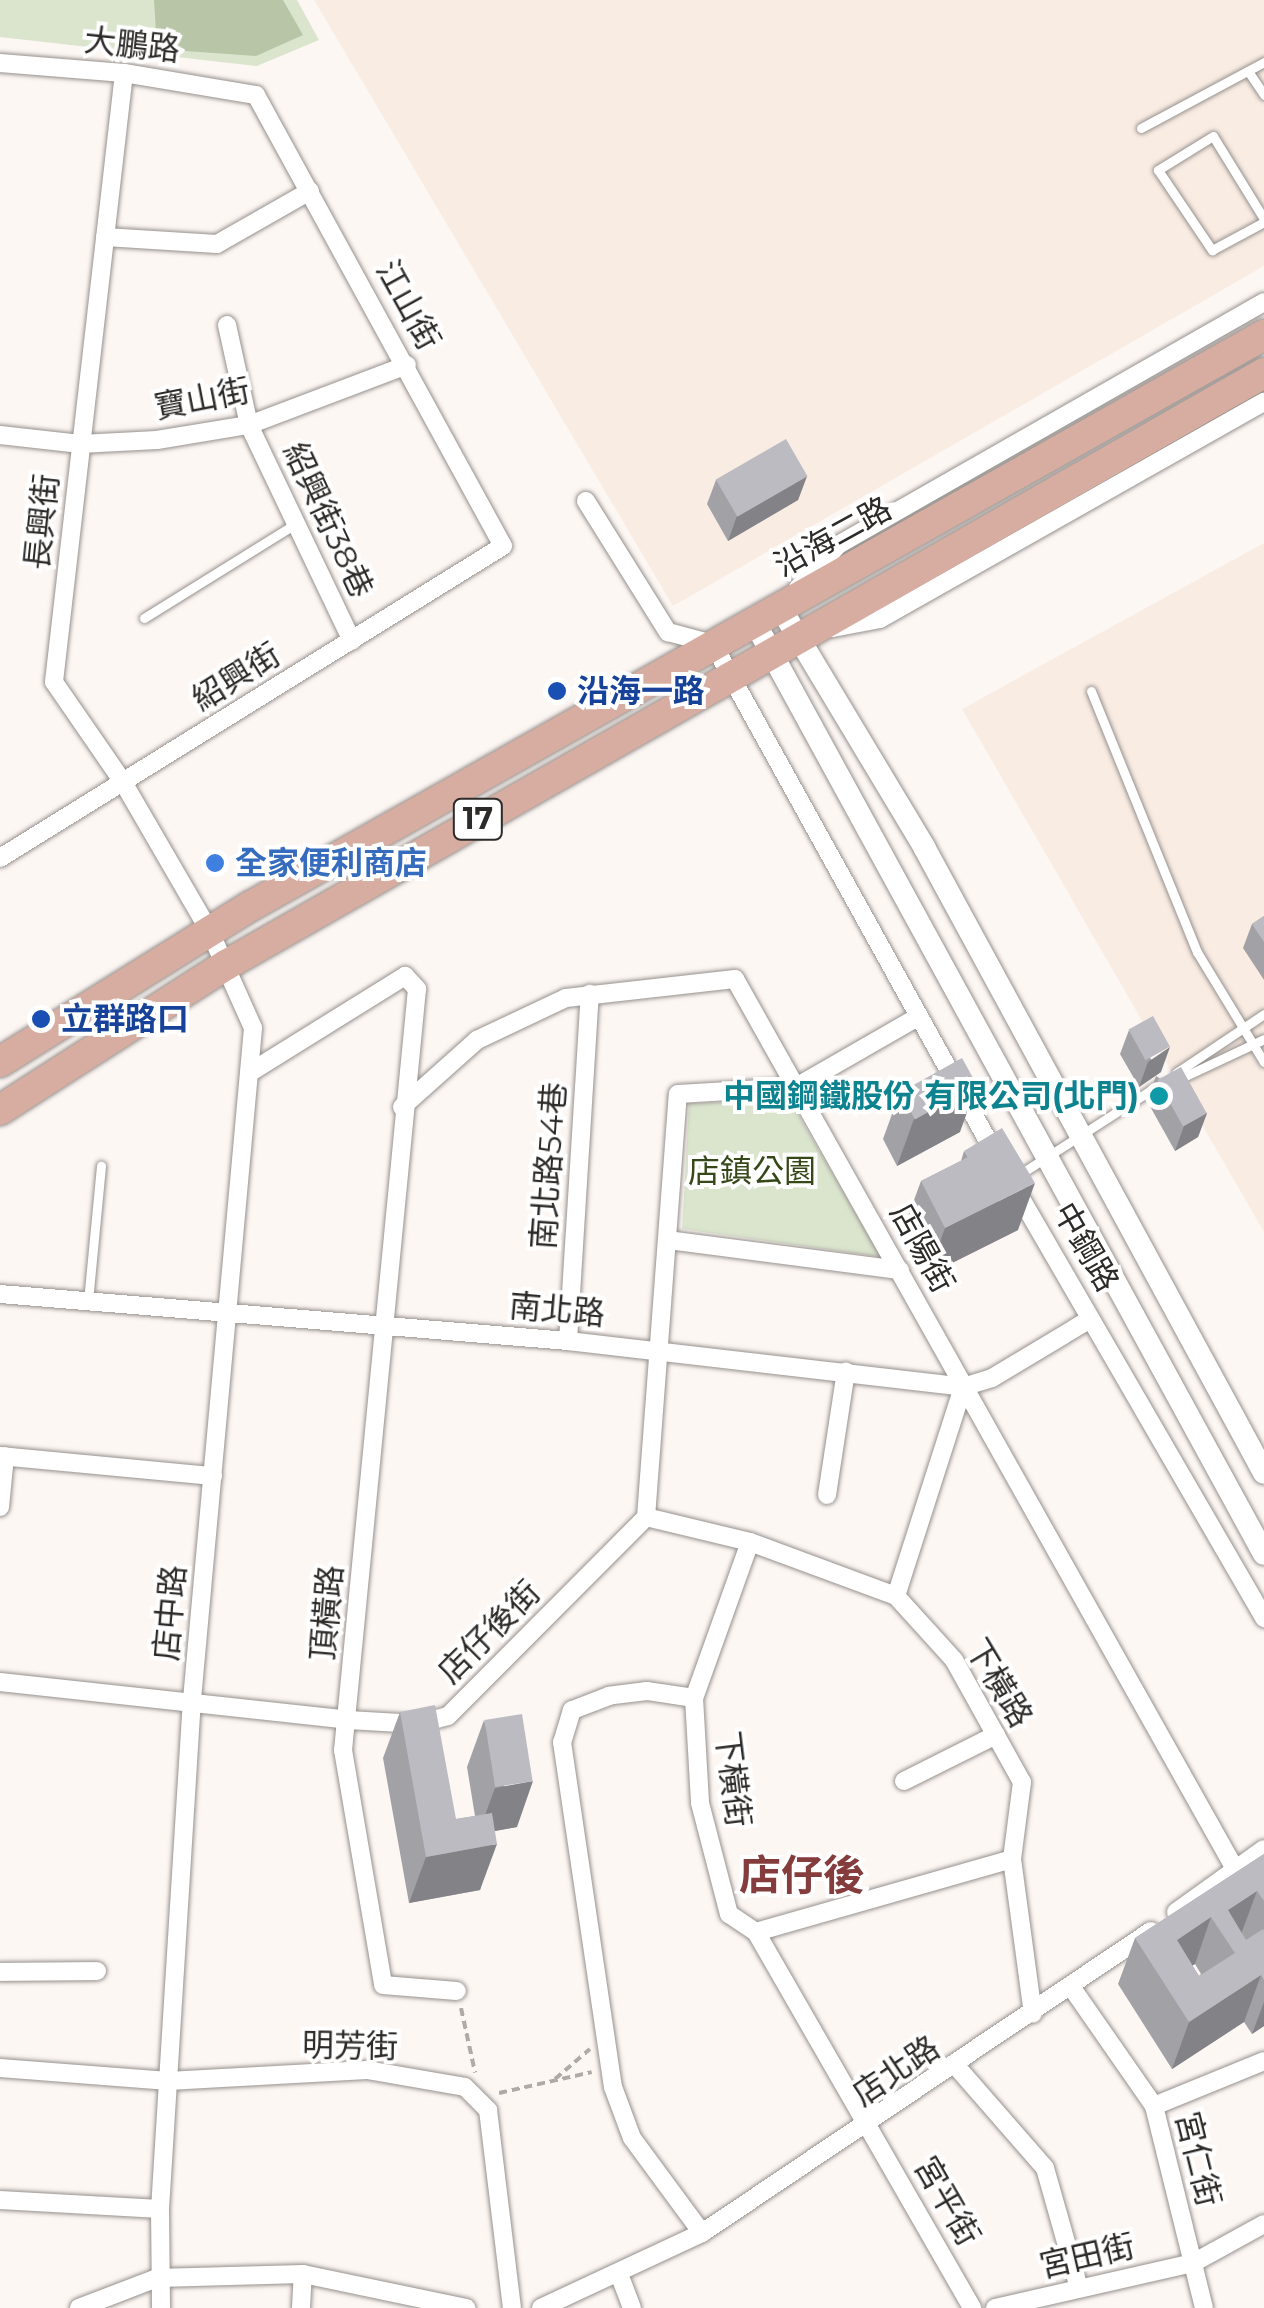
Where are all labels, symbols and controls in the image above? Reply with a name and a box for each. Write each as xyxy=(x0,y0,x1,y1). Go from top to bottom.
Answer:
street label: 大鵬路 xyxy=(82,21,182,69)
street label: 江山街 xyxy=(368,254,448,356)
street label: 寶山街 xyxy=(151,371,253,427)
street label: 紹興街38巷 xyxy=(275,436,381,604)
street label: 長興街 xyxy=(18,472,66,572)
street label: 沿海二路 xyxy=(768,489,898,585)
street label: 紹興街 xyxy=(185,635,287,719)
place label: 沿海一路 xyxy=(577,672,705,710)
marker: 沿海一路 xyxy=(546,680,568,702)
road number: 17 xyxy=(450,794,506,844)
place label: 全家便利商店 xyxy=(235,844,427,882)
marker: 全家便利商店 xyxy=(204,852,226,874)
place label: 立群路口 xyxy=(61,1000,189,1038)
marker: 立群路口 xyxy=(30,1008,52,1030)
place label: 中國鋼鐵股份 有限公司(北門) xyxy=(723,1077,1139,1115)
street label: 南北路54巷 xyxy=(524,1081,574,1251)
marker: 中國鋼鐵股份 有限公司(北門) xyxy=(1148,1085,1170,1107)
park label: 店鎮公園 xyxy=(688,1152,816,1190)
street label: 中鋼路 xyxy=(1045,1196,1127,1298)
street label: 店陽街 xyxy=(882,1197,962,1299)
street label: 南北路 xyxy=(508,1287,606,1333)
street label: 店中路 xyxy=(147,1564,193,1662)
street label: 頂橫路 xyxy=(304,1564,350,1662)
street label: 店仔後街 xyxy=(430,1573,548,1691)
street label: 下橫路 xyxy=(958,1632,1040,1734)
street label: 下橫街 xyxy=(708,1729,758,1829)
district label: 店仔後 xyxy=(739,1850,865,1900)
street label: 明芳街 xyxy=(302,2026,398,2066)
street label: 店北路 xyxy=(845,2028,947,2114)
street label: 宮仁街 xyxy=(1168,2108,1228,2210)
street label: 宮平街 xyxy=(906,2150,988,2252)
street label: 宮田街 xyxy=(1036,2226,1138,2286)

